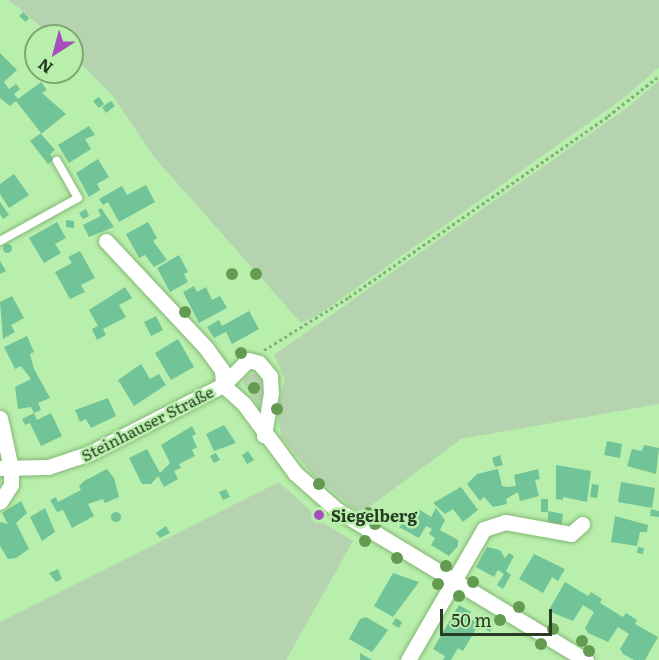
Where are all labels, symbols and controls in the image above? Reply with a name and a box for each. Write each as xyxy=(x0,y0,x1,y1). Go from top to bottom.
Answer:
north arrow xyxy=(24,24,84,84)
text: N xyxy=(32,53,57,81)
street label: Steinhauser Straße xyxy=(78,381,216,465)
place label: Siegelberg xyxy=(331,505,417,525)
marker: Siegelberg xyxy=(312,508,326,522)
scale bar xyxy=(443,597,556,635)
text: 50 m xyxy=(451,606,492,633)

